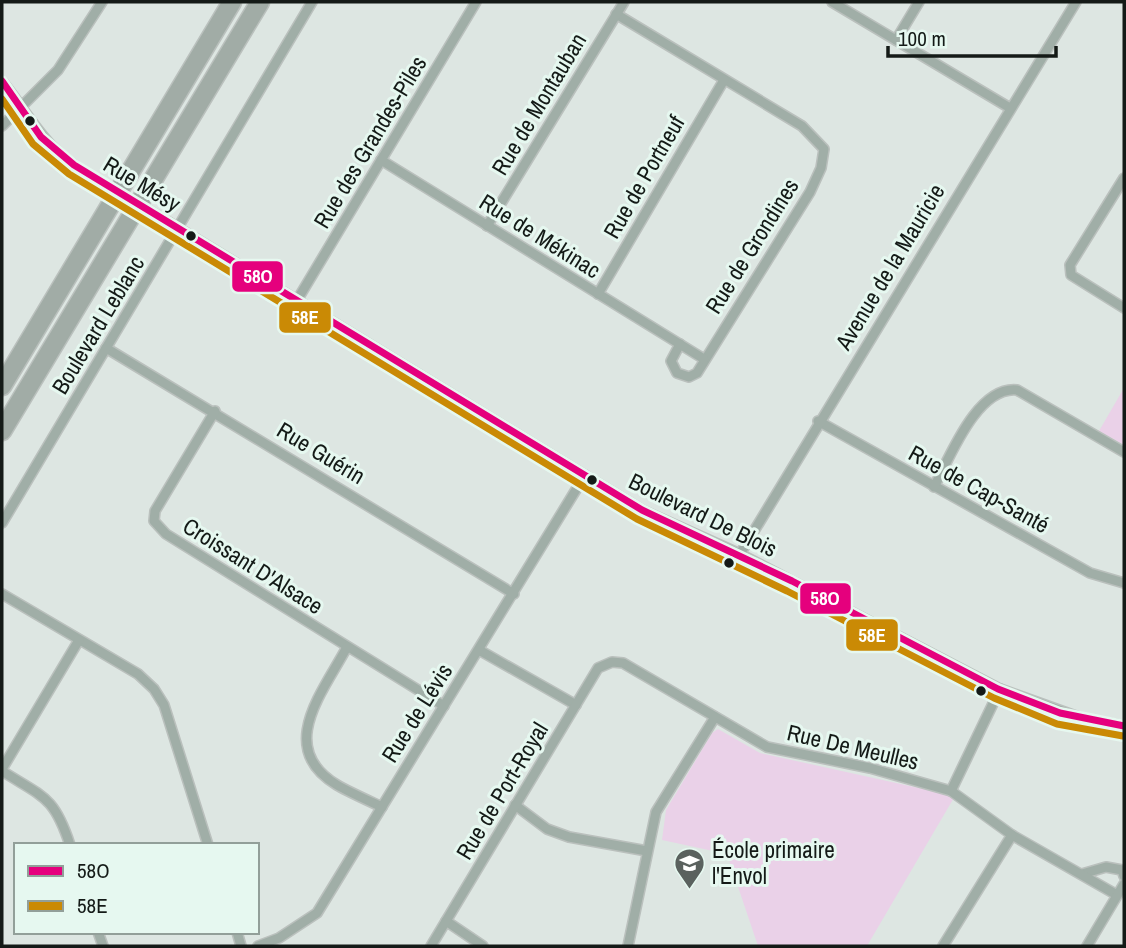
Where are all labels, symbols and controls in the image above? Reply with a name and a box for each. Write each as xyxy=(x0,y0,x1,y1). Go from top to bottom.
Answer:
scale bar xyxy=(888,14,1056,58)
text: 100 m xyxy=(898,24,946,53)
street label: Rue de Montauban xyxy=(484,27,593,180)
street label: Rue des Grandes-Piles xyxy=(306,50,433,234)
street label: Rue de Portneuf xyxy=(596,109,692,244)
unlabelled marker xyxy=(23,114,37,128)
street label: Rue Mésy xyxy=(98,148,187,219)
street label: Rue de Grondines xyxy=(698,172,806,319)
street label: Avenue de la Mauricie xyxy=(827,178,951,356)
street label: Rue de Mékinac xyxy=(474,186,607,285)
unlabelled marker xyxy=(184,229,198,243)
street label: Boulevard Leblanc xyxy=(44,250,151,400)
line badge: 58O xyxy=(231,260,284,293)
text: 58O xyxy=(243,263,273,289)
line badge: 58E xyxy=(278,301,332,334)
text: 58E xyxy=(291,304,319,330)
street label: Rue Guérin xyxy=(271,414,371,491)
street label: Rue de Cap-Santé xyxy=(903,437,1055,540)
street label: Boulevard De Blois xyxy=(624,465,783,564)
unlabelled marker xyxy=(585,473,599,487)
street label: Croissant D'Alsace xyxy=(177,510,329,621)
unlabelled marker xyxy=(722,556,736,570)
line badge: 58O xyxy=(799,582,852,615)
text: 58O xyxy=(810,585,840,611)
line badge: 58E xyxy=(845,618,899,652)
text: 58E xyxy=(858,622,886,648)
street label: Rue de Lévis xyxy=(374,657,459,768)
unlabelled marker xyxy=(974,684,988,698)
street label: Rue de Port-Royal xyxy=(448,716,555,865)
street label: Rue De Meulles xyxy=(784,716,922,777)
place label: École primaire l'Envol xyxy=(712,834,835,891)
legend xyxy=(14,843,259,934)
school or university icon: École primaire l'Envol xyxy=(672,846,706,890)
text: 58O xyxy=(77,856,110,885)
text: 58E xyxy=(77,891,108,920)

